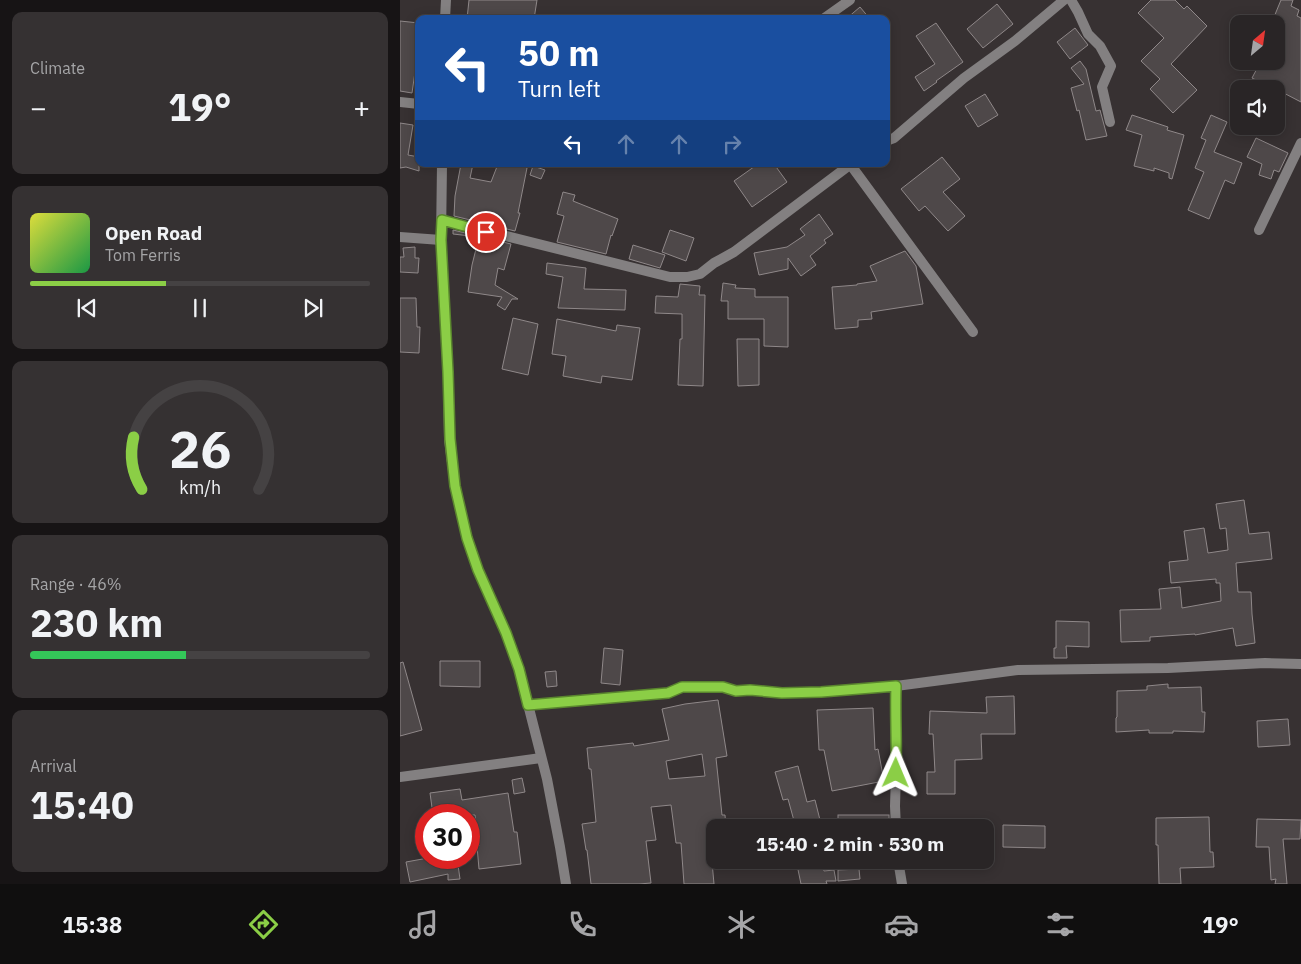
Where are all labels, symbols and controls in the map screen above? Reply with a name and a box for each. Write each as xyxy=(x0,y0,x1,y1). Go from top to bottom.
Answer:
north arrow xyxy=(1230,15,1285,70)
map controls xyxy=(1230,15,1285,135)
text: 50 m xyxy=(518,30,600,76)
icon: left xyxy=(435,35,500,100)
text: Climate xyxy=(30,58,85,78)
text: Turn left xyxy=(518,74,601,103)
button: sound xyxy=(1230,80,1285,135)
text: 19° xyxy=(168,82,232,131)
text: − xyxy=(30,89,47,126)
text: + xyxy=(353,89,370,126)
icon: left xyxy=(559,130,587,158)
icon: ahead xyxy=(612,130,640,158)
icon: ahead xyxy=(665,130,693,158)
icon: right xyxy=(718,130,746,158)
pin xyxy=(465,211,507,253)
icon: arrive xyxy=(472,218,500,246)
text: Open Road xyxy=(105,221,202,245)
text: Tom Ferris xyxy=(105,245,181,265)
icon: previous xyxy=(73,294,101,322)
icon: pause xyxy=(186,294,214,322)
icon: next xyxy=(299,294,327,322)
text: 26 xyxy=(169,415,231,482)
text: km/h xyxy=(179,476,221,499)
text: Range · 46% xyxy=(30,574,122,594)
text: 230 km xyxy=(30,598,163,647)
position arrow xyxy=(869,746,921,798)
text: Arrival xyxy=(30,756,77,776)
text: 15:40 xyxy=(30,780,134,829)
speed limit sign: 30 xyxy=(415,804,480,869)
text: 15:40 · 2 min · 530 m xyxy=(756,832,944,856)
icon: directions xyxy=(246,907,281,942)
icon: music xyxy=(406,907,441,942)
icon: phone xyxy=(565,907,600,942)
icon: climate xyxy=(724,907,759,942)
icon: car xyxy=(884,907,919,942)
icon: filters xyxy=(1043,907,1078,942)
text: 15:38 xyxy=(62,910,122,939)
text: 19° xyxy=(1202,910,1239,939)

